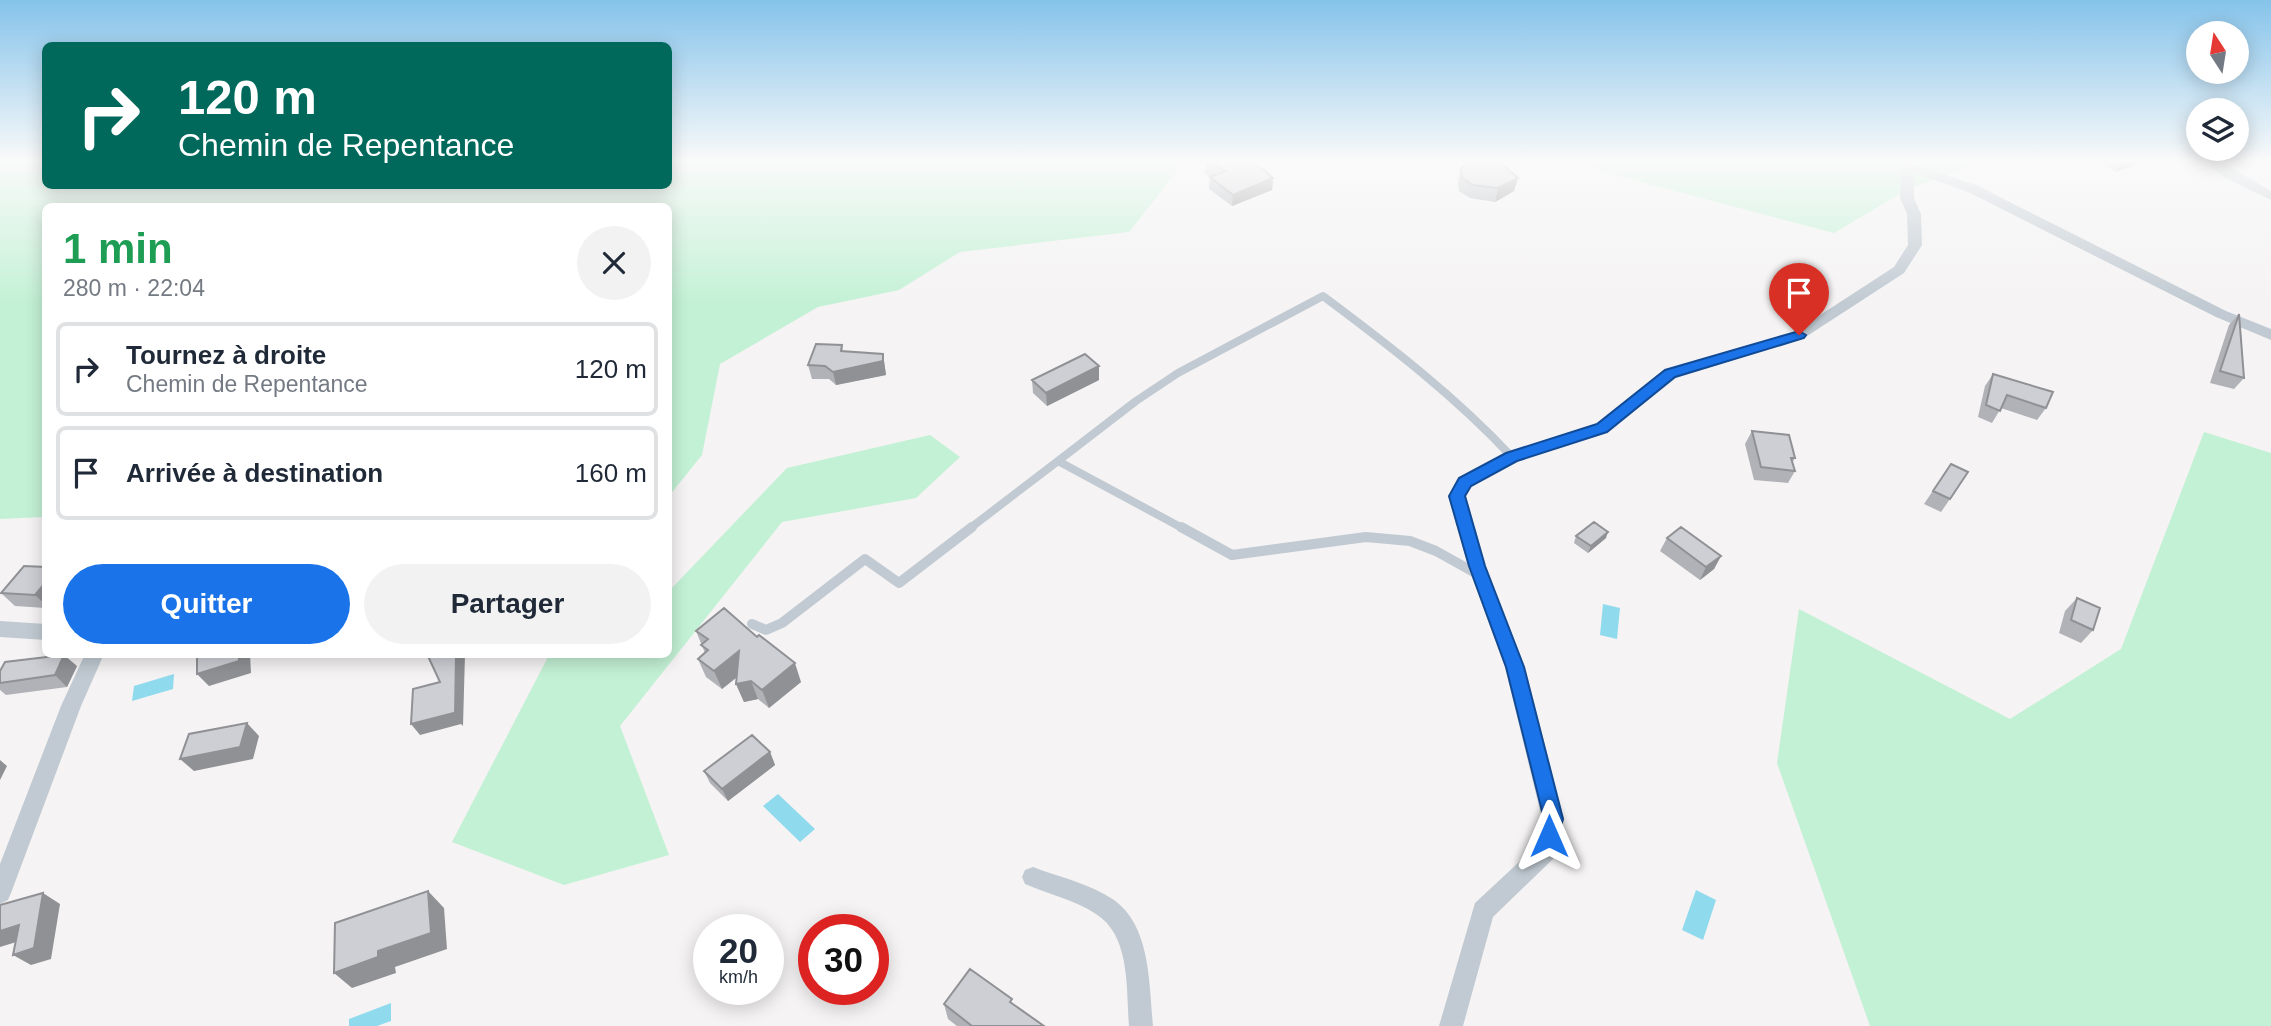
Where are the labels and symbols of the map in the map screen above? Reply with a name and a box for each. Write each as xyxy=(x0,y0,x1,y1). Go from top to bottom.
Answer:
north arrow xyxy=(2186,21,2249,84)
pin xyxy=(1769,263,1829,335)
position arrow xyxy=(1512,799,1586,873)
speed limit sign: 30 xyxy=(798,914,889,1005)

